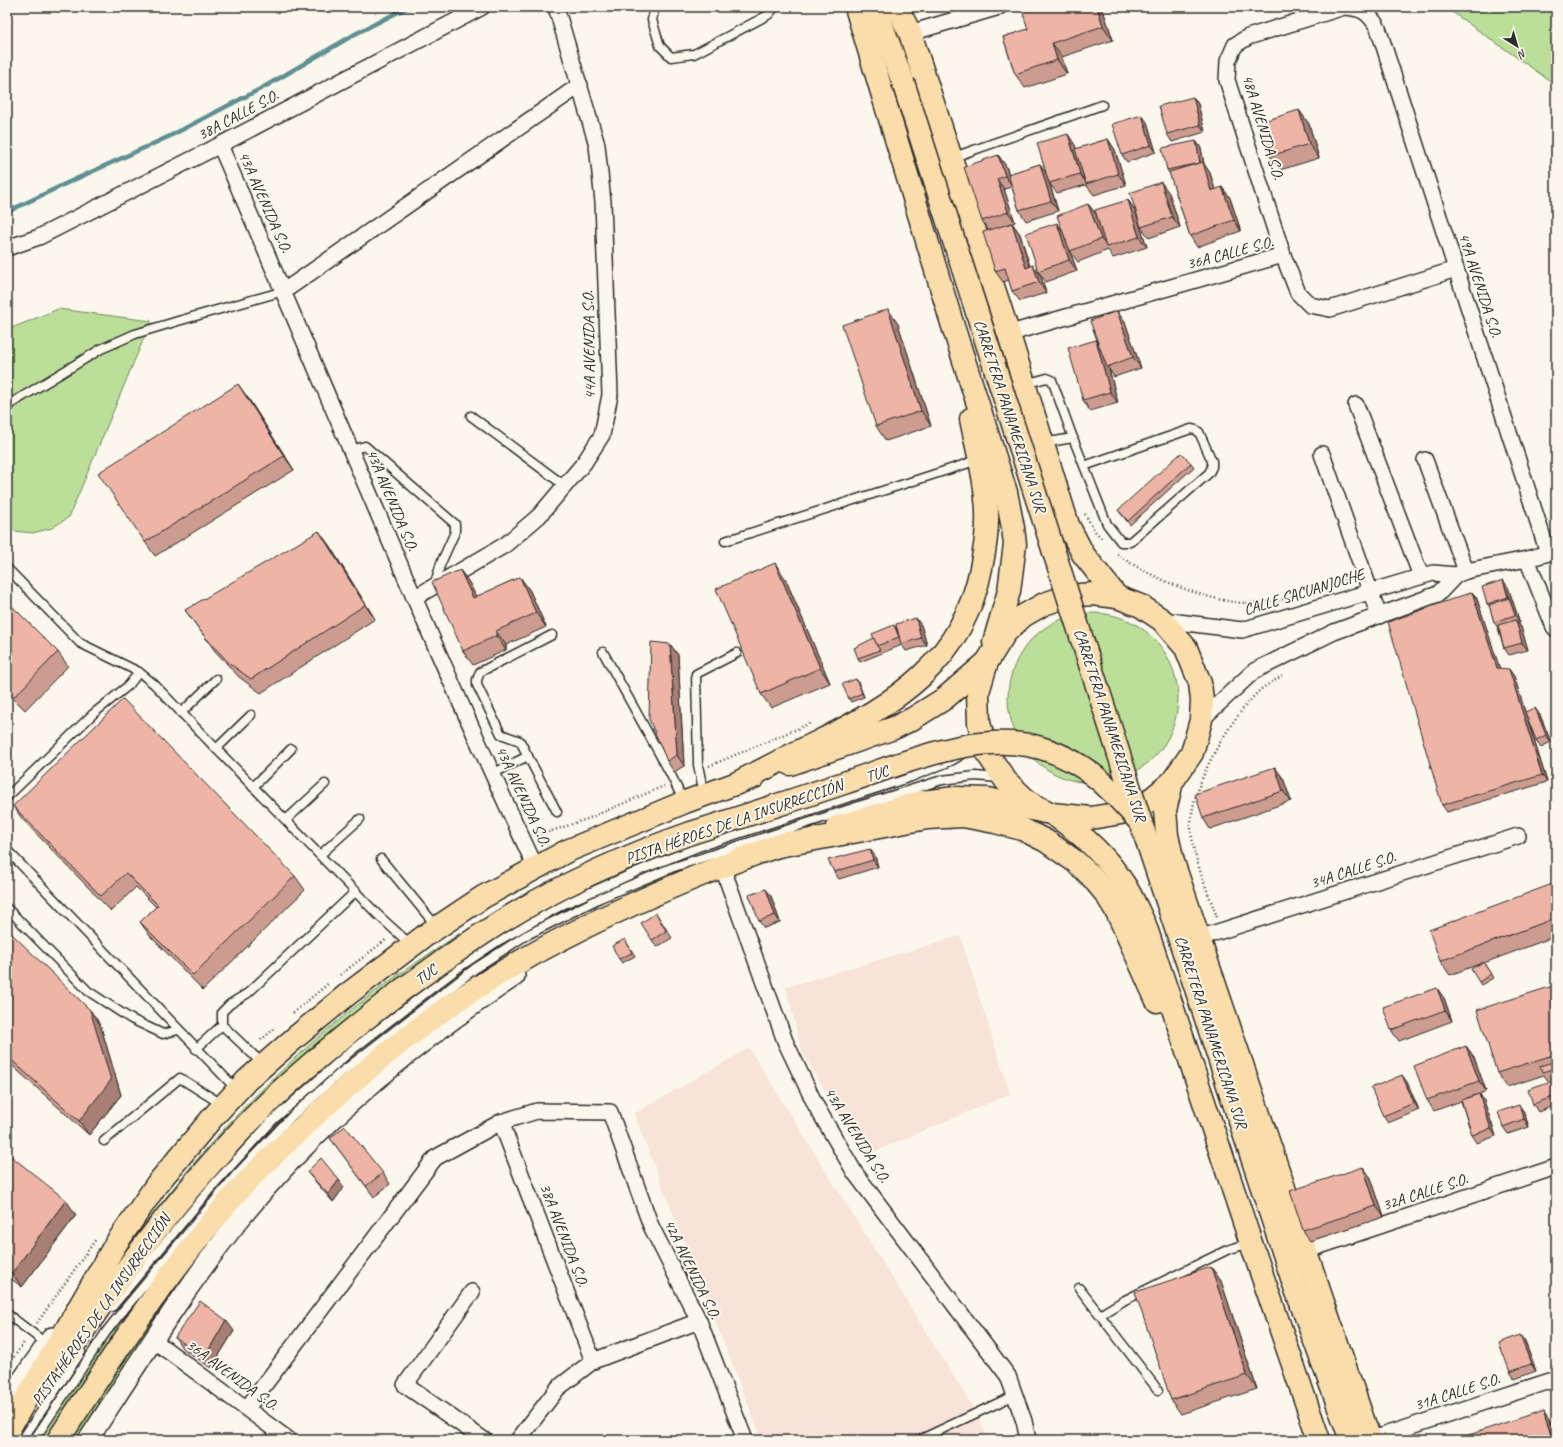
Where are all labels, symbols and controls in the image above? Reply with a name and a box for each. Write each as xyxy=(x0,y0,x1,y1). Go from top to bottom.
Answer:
north arrow xyxy=(1497,26,1537,66)
text: N xyxy=(1514,46,1530,63)
street label: 48A AVENIDA S.O. xyxy=(1238,72,1289,183)
street label: 38A CALLE S.O. xyxy=(194,85,283,145)
street label: 43A AVENIDA S.O. xyxy=(234,148,297,256)
street label: 49A AVENIDA S.O. xyxy=(1454,230,1507,341)
street label: 36A CALLE S.O. xyxy=(1185,232,1276,274)
street label: 44A AVENIDA S.O. xyxy=(578,290,600,399)
street label: CARRETERA PANAMERICANA SUR xyxy=(969,317,1051,517)
street label: 43A AVENIDA S.O. xyxy=(362,446,423,555)
street label: CALLE SACUANJOCHE xyxy=(1241,563,1369,620)
street label: CARRETERA PANAMERICANA SUR xyxy=(1069,626,1151,826)
street label: 43A AVENIDA S.O. xyxy=(491,743,555,850)
street label: TUC xyxy=(863,760,893,787)
street label: PISTA HÉROES DE LA INSURRECCIÓN xyxy=(623,774,848,869)
street label: 34A CALLE S.O. xyxy=(1308,847,1399,893)
street label: CARRETERA PANAMERICANA SUR xyxy=(1170,933,1252,1133)
street label: TUC xyxy=(411,959,443,990)
street label: 43A AVENIDA S.O. xyxy=(820,1084,895,1187)
street label: 32A CALLE S.O. xyxy=(1380,1169,1471,1215)
street label: 38A AVENIDA S.O. xyxy=(535,1181,593,1290)
street label: PISTA HÉROES DE LA INSURRECCIÓN xyxy=(27,1209,176,1409)
street label: 42A AVENIDA S.O. xyxy=(659,1216,725,1323)
street label: 36A AVENIDA S.O. xyxy=(182,1335,282,1416)
street label: 31A CALLE S.O. xyxy=(1412,1369,1503,1415)

